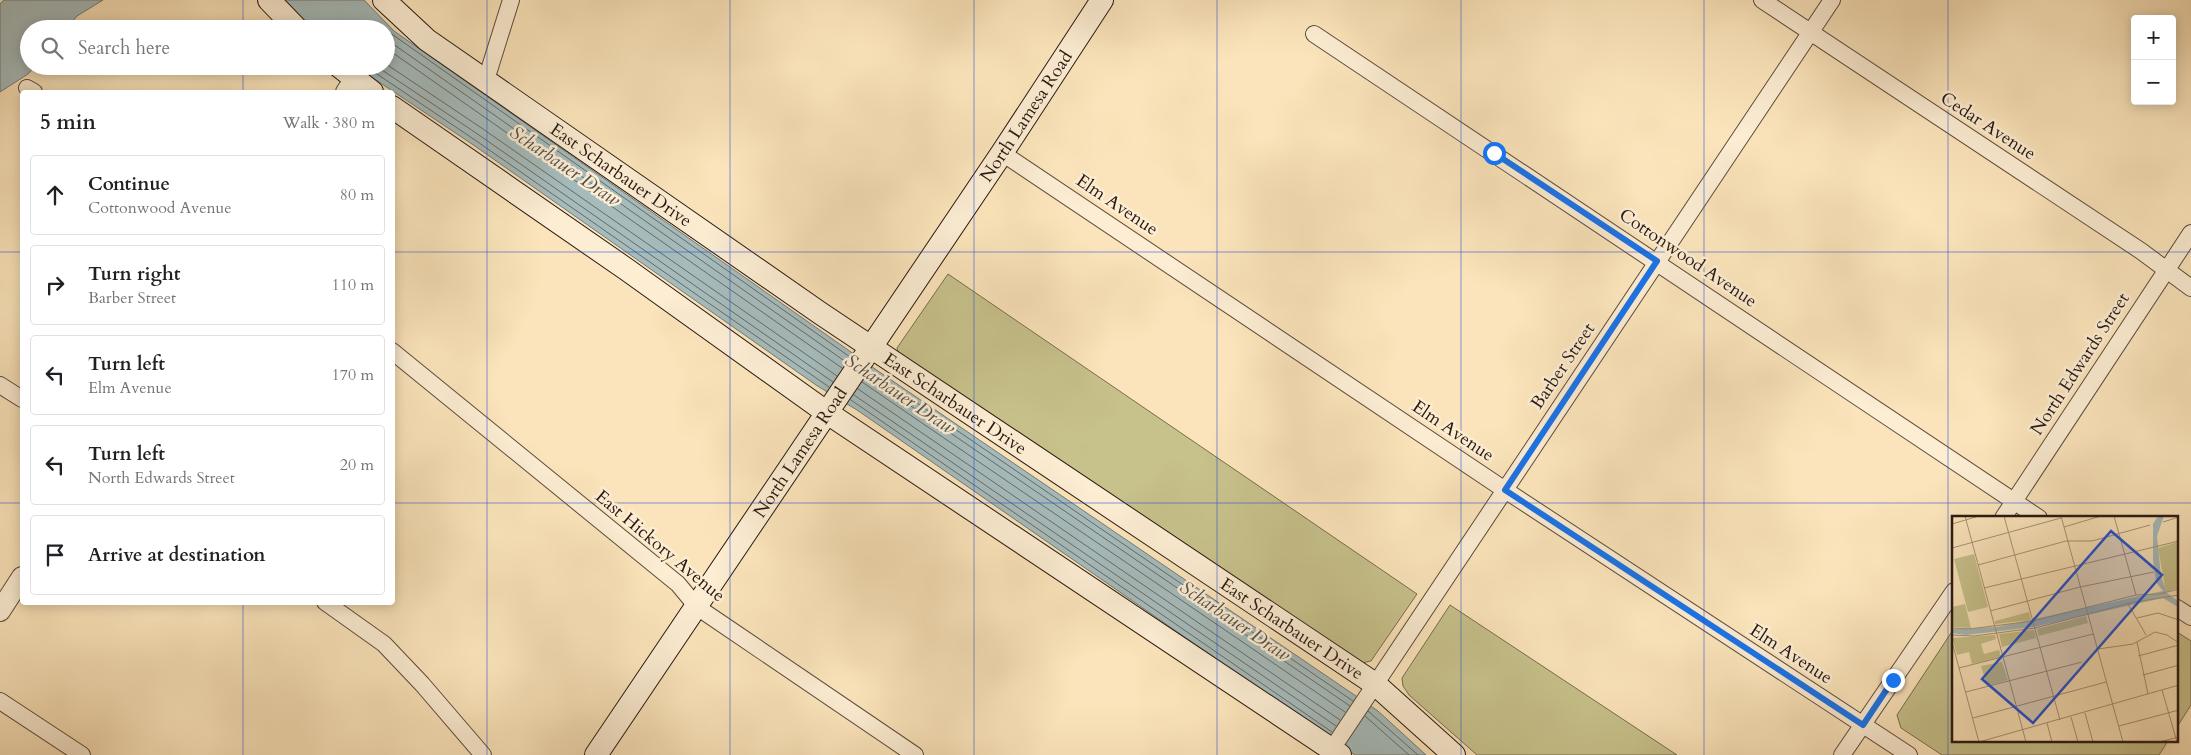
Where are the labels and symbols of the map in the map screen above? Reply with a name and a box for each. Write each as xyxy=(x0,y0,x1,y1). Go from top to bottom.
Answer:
street label: North Lamesa Road xyxy=(974,45,1078,187)
street label: Cedar Avenue xyxy=(1935,86,2041,166)
street label: East Scharbauer Drive xyxy=(545,117,697,233)
water label: Scharbauer Draw xyxy=(505,119,626,213)
route start xyxy=(1483,142,1506,165)
street label: Elm Avenue xyxy=(1071,168,1163,242)
street label: Cottonwood Avenue xyxy=(1614,202,1762,314)
street label: North Edwards Street xyxy=(2025,288,2136,440)
street label: Barber Street xyxy=(1525,318,1601,414)
water label: Scharbauer Draw xyxy=(840,347,961,441)
street label: East Scharbauer Drive xyxy=(879,347,1032,460)
street label: North Lamesa Road xyxy=(747,382,853,523)
street label: Elm Avenue xyxy=(1407,394,1499,468)
street label: East Hickory Avenue xyxy=(590,484,730,608)
inset map xyxy=(1952,516,2178,742)
street label: East Scharbauer Drive xyxy=(1215,572,1369,685)
water label: Scharbauer Draw xyxy=(1175,574,1296,668)
street label: Elm Avenue xyxy=(1745,618,1837,690)
route end xyxy=(1882,669,1905,692)

